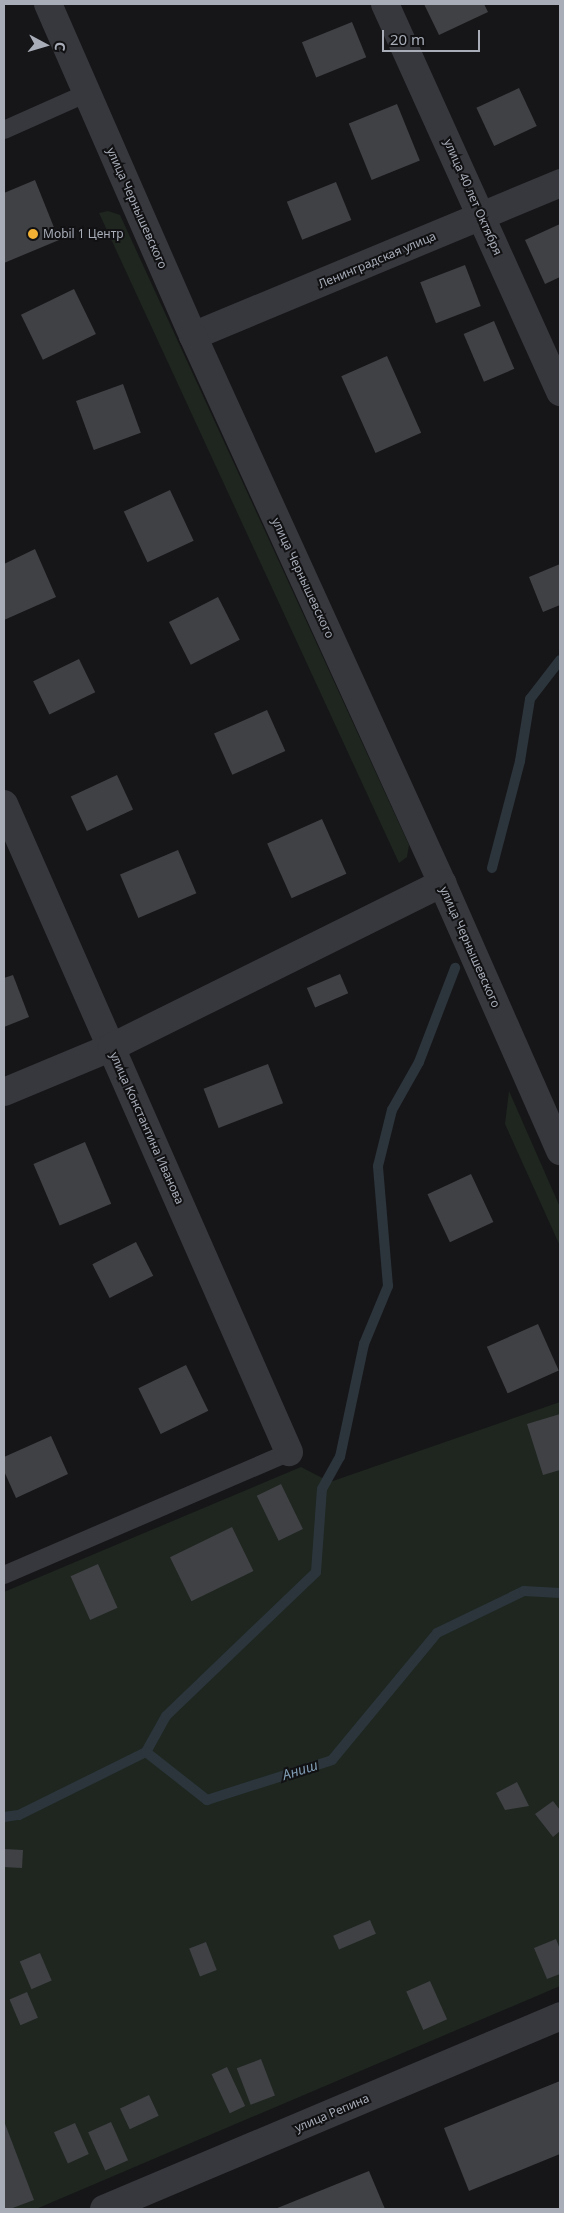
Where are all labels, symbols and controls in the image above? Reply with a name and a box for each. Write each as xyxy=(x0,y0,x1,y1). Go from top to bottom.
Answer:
north arrow xyxy=(20,20,70,70)
scale bar xyxy=(384,20,482,52)
text: 20 m xyxy=(390,29,425,49)
text: С xyxy=(50,41,70,52)
street label: улица 40 лет Октября xyxy=(441,137,505,257)
street label: улица Чернышевского xyxy=(104,145,170,271)
place label: Mobil 1 Центр xyxy=(43,227,124,241)
marker: Mobil 1 Центр xyxy=(27,228,39,240)
street label: Ленинградская улица xyxy=(316,229,438,291)
street label: улица Чернышевского xyxy=(269,516,337,640)
street label: улица Чернышевского xyxy=(437,884,503,1010)
street label: улица Константина Иванова xyxy=(107,1050,187,1206)
water label: Аниш xyxy=(280,1756,320,1784)
street label: улица Репина xyxy=(293,2091,371,2135)

